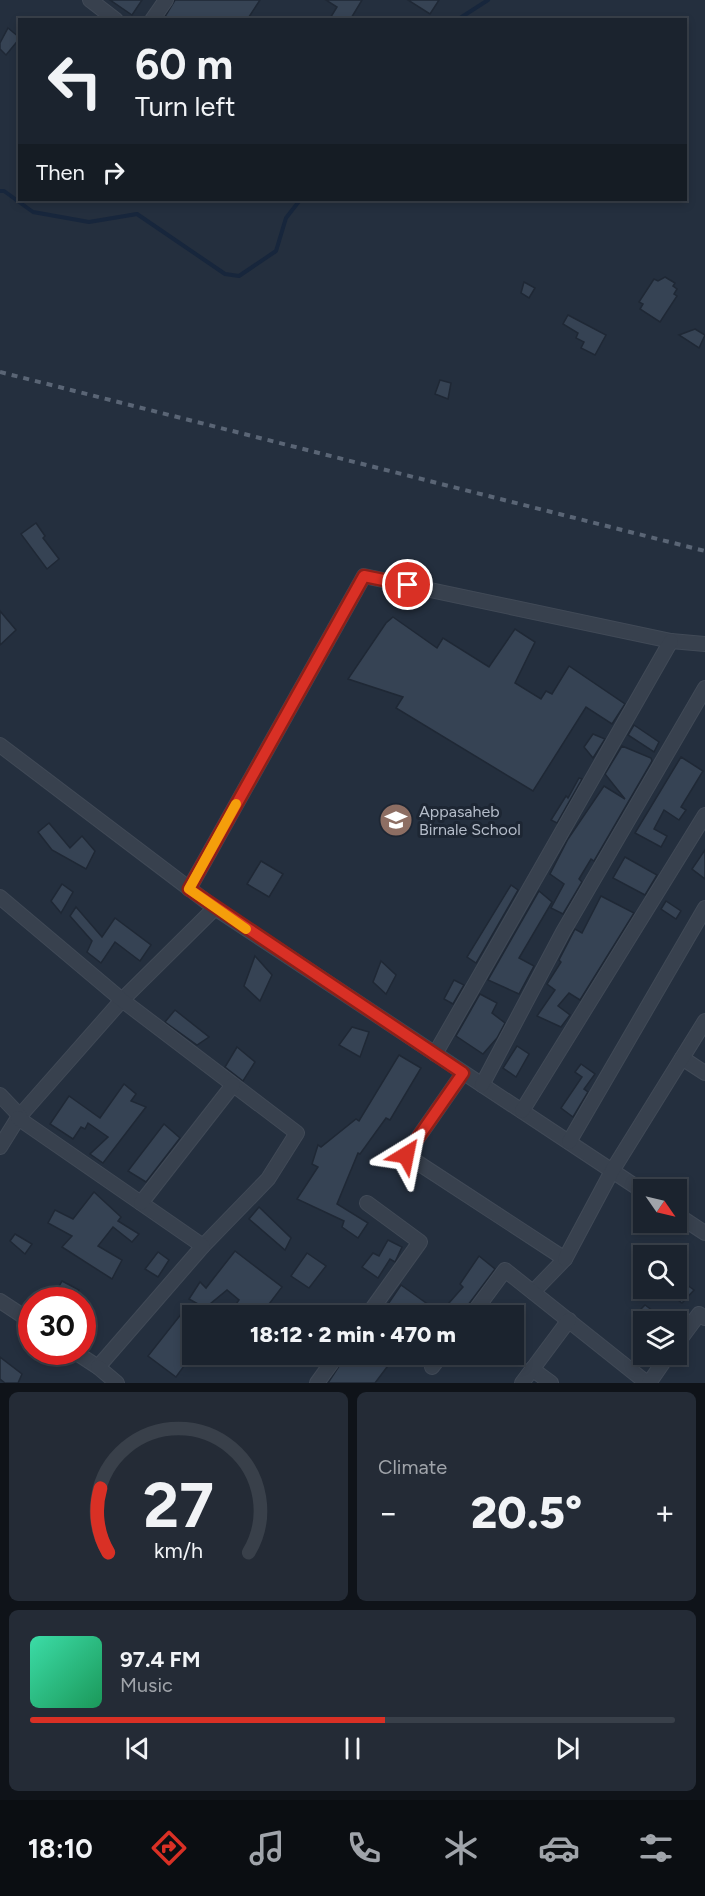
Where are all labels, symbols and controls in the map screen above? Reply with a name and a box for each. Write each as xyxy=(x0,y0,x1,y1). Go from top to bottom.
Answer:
text: 60 m xyxy=(135,39,233,90)
icon: left xyxy=(36,42,114,120)
text: Turn left xyxy=(135,90,235,123)
icon: right xyxy=(97,156,130,189)
text: Then xyxy=(36,159,85,186)
pin xyxy=(382,559,433,610)
icon: arrive xyxy=(391,568,424,601)
school or university icon: Appasaheb Birnale School xyxy=(378,802,414,838)
place label: Appasaheb Birnale School xyxy=(419,802,521,839)
position arrow xyxy=(374,1123,438,1187)
north arrow xyxy=(633,1179,687,1233)
map controls xyxy=(633,1179,687,1365)
button: search xyxy=(633,1245,687,1299)
speed limit sign: 30 xyxy=(18,1287,96,1365)
button: layers xyxy=(633,1311,687,1365)
text: 18:12 · 2 min · 470 m xyxy=(250,1321,456,1348)
text: Climate xyxy=(378,1455,447,1479)
text: 27 xyxy=(143,1468,214,1543)
text: 20.5° xyxy=(471,1485,582,1539)
text: − xyxy=(378,1493,399,1532)
text: + xyxy=(654,1493,675,1532)
text: km/h xyxy=(154,1539,203,1564)
text: 97.4 FM xyxy=(120,1646,201,1673)
text: Music xyxy=(120,1673,173,1697)
icon: previous xyxy=(121,1732,154,1765)
icon: pause xyxy=(336,1732,369,1765)
icon: next xyxy=(551,1732,584,1765)
icon: directions xyxy=(148,1827,190,1869)
icon: music xyxy=(246,1827,288,1869)
icon: phone xyxy=(343,1827,385,1869)
icon: climate xyxy=(440,1827,482,1869)
icon: car xyxy=(538,1827,580,1869)
icon: filters xyxy=(635,1827,677,1869)
text: 18:10 xyxy=(28,1832,93,1865)

